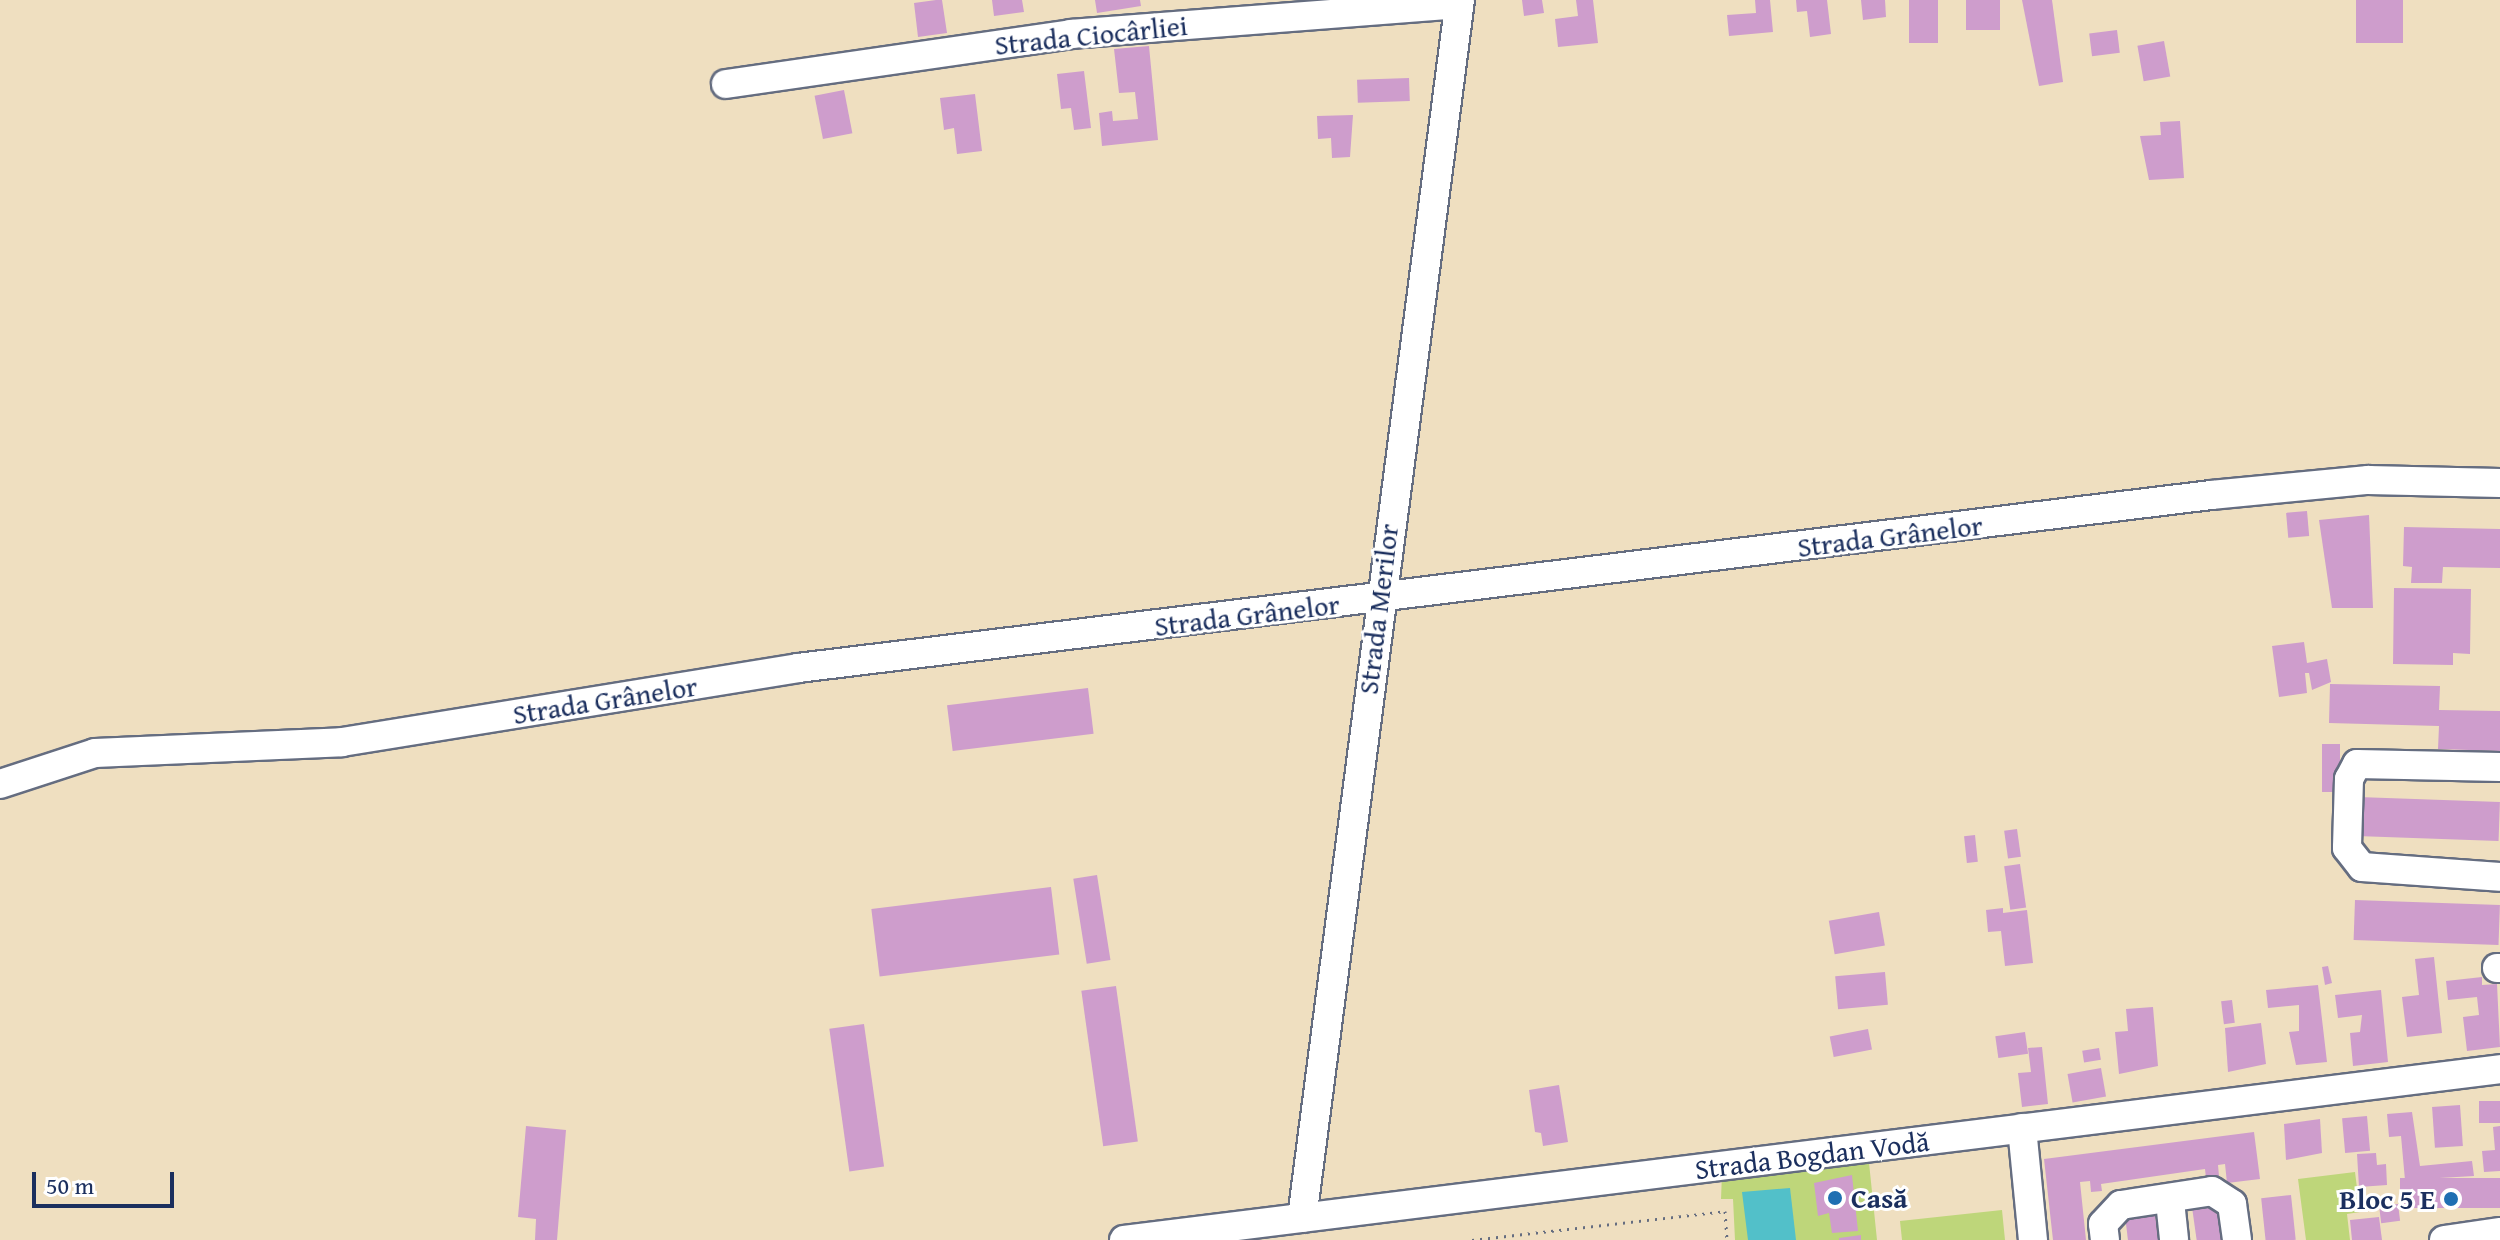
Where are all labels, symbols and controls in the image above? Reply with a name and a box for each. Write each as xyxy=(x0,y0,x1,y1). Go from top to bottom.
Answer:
street label: Strada Ciocârliei xyxy=(993,8,1189,62)
street label: Strada Grânelor xyxy=(1796,508,1984,564)
street label: Strada Merilor xyxy=(1351,522,1405,696)
street label: Strada Grânelor xyxy=(1153,587,1341,643)
street label: Strada Grânelor xyxy=(510,669,700,731)
street label: Strada Bogdan Vodă xyxy=(1693,1124,1931,1186)
scale bar xyxy=(36,1156,178,1206)
text: 50 m xyxy=(46,1168,94,1203)
place label: Casă xyxy=(1851,1181,1908,1215)
place label: Bloc 5 E xyxy=(2339,1182,2435,1216)
marker: Casă xyxy=(1826,1189,1844,1207)
marker: Bloc 5 E xyxy=(2442,1190,2460,1208)

